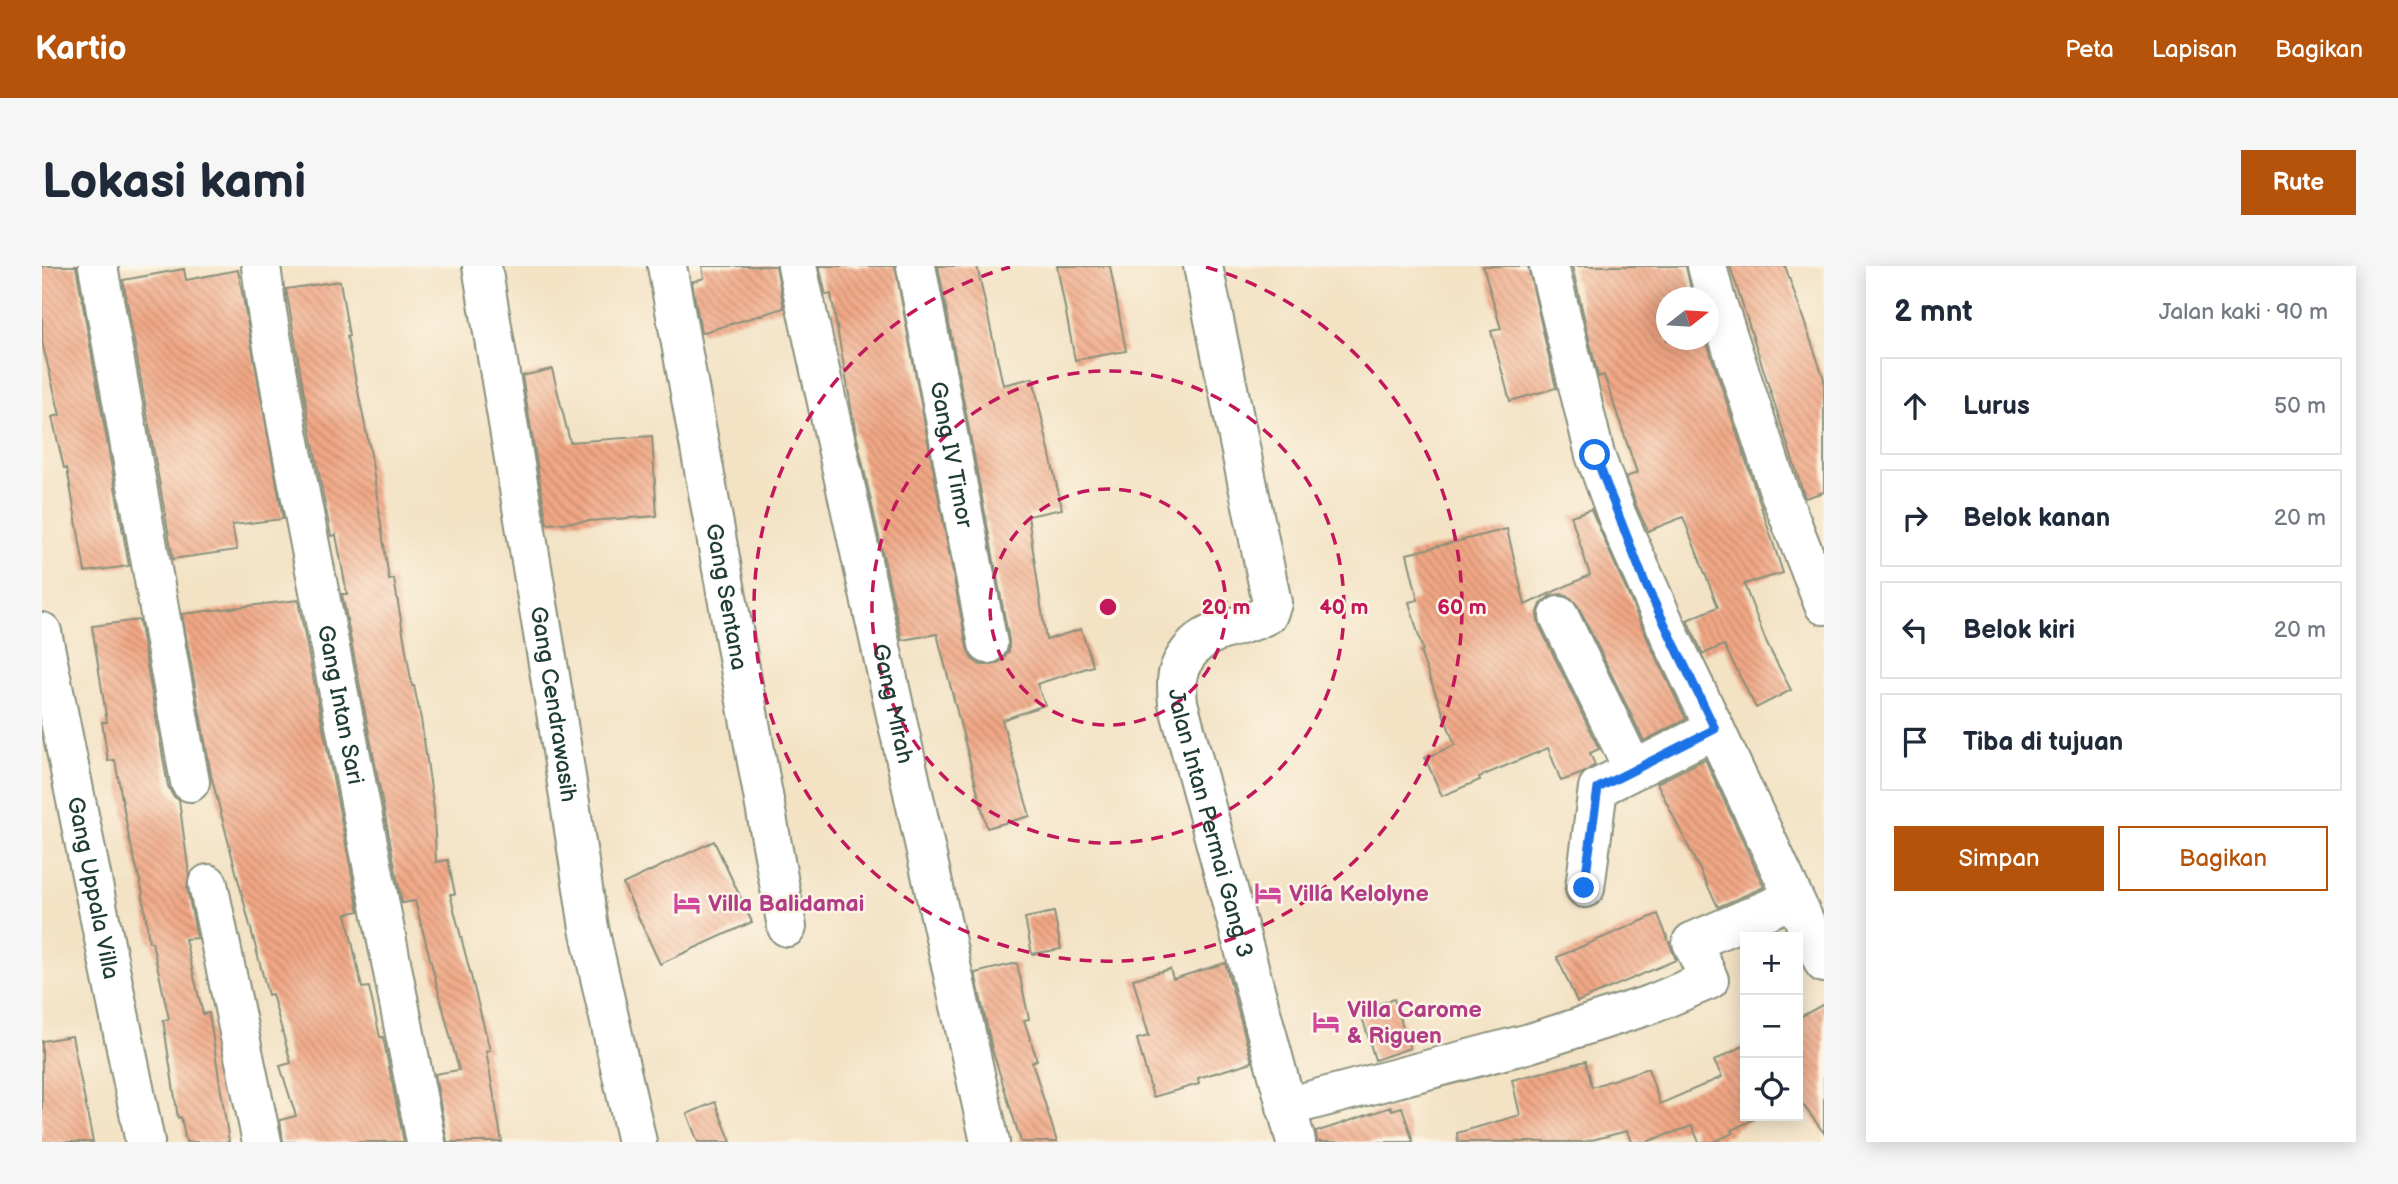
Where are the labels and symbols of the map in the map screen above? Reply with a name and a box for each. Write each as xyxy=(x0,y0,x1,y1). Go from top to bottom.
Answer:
north arrow xyxy=(1656,287,1719,350)
street label: Gang IV Timor xyxy=(923,379,979,531)
route start xyxy=(1579,439,1610,470)
street label: Gang Sentana xyxy=(699,521,753,672)
centre of rings xyxy=(1096,595,1120,619)
text: 20 m xyxy=(1202,595,1250,620)
text: 40 m xyxy=(1319,595,1369,620)
text: 60 m xyxy=(1437,595,1487,620)
street label: Gang Cendrawasih xyxy=(524,604,583,804)
street label: Gang Intan Sari xyxy=(311,623,369,787)
street label: Gang Mirah xyxy=(866,641,919,766)
street label: Jalan Intan Permai Gang 3 xyxy=(1162,688,1259,961)
street label: Gang Uppala Villa xyxy=(61,794,125,982)
route end xyxy=(1568,872,1599,903)
hotel icon: Villa Kelolyne xyxy=(1253,878,1283,908)
place label: Villa Kelolyne xyxy=(1289,880,1429,908)
hotel icon: Villa Balidamai xyxy=(672,888,702,918)
place label: Villa Balidamai xyxy=(708,890,864,918)
place label: Villa Carome & Riguen xyxy=(1347,996,1482,1050)
hotel icon: Villa Carome & Riguen xyxy=(1311,1007,1341,1037)

